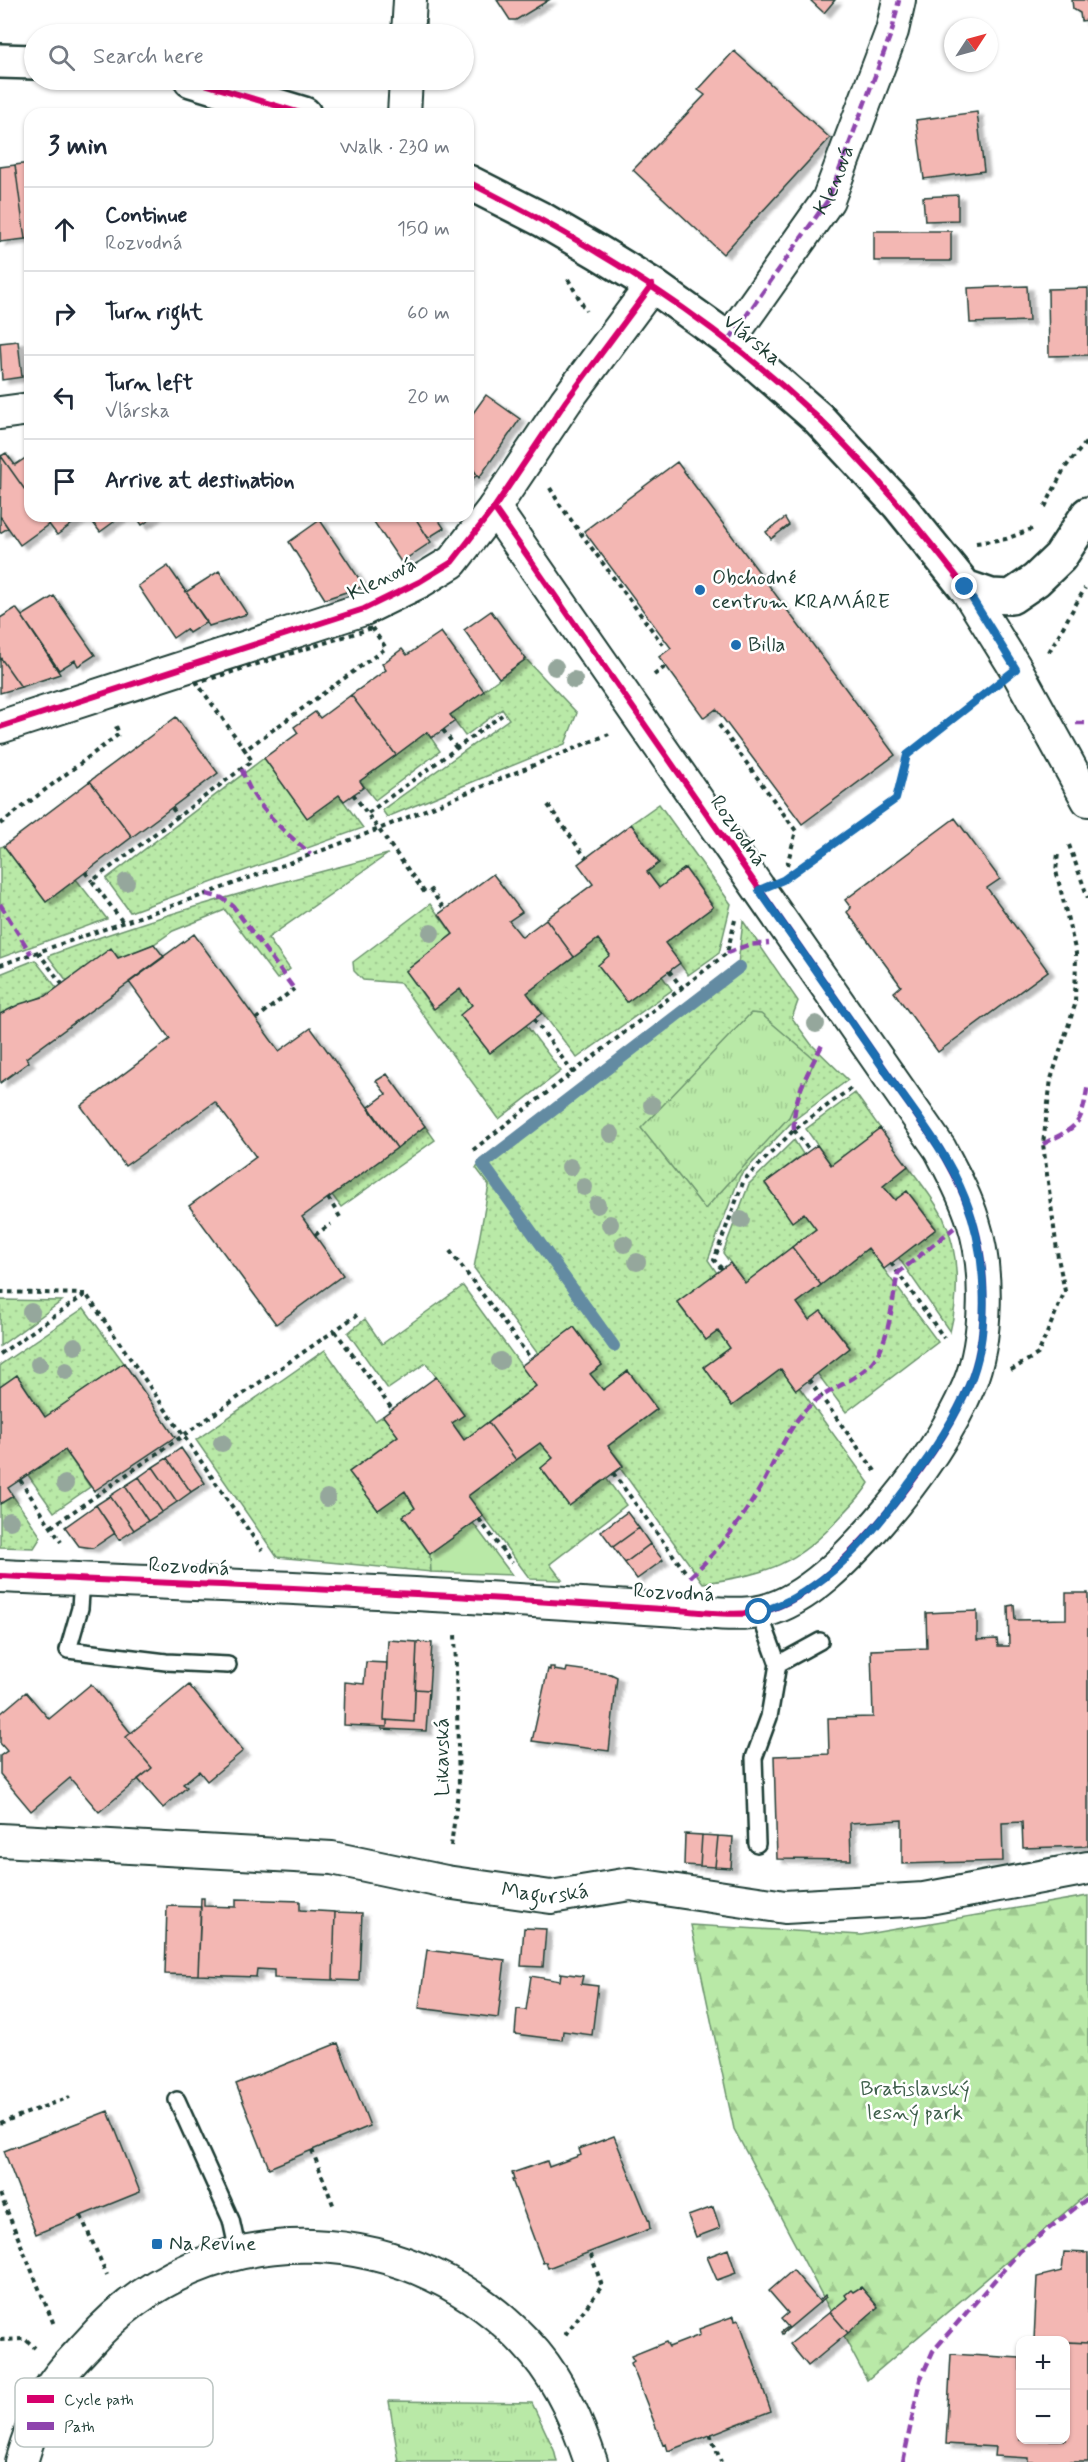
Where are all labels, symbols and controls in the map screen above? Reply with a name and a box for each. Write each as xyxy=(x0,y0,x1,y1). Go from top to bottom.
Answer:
north arrow xyxy=(944,18,998,72)
search box xyxy=(24,24,474,90)
icon: search xyxy=(45,41,78,74)
text: Search here xyxy=(93,43,204,71)
text: 3 min xyxy=(48,130,108,164)
text: Walk · 230 m xyxy=(340,134,450,161)
street label: Klenová xyxy=(807,142,861,221)
text: Continue xyxy=(105,202,187,230)
icon: ahead xyxy=(48,213,81,246)
text: 150 m xyxy=(397,216,450,243)
text: Rozvodná xyxy=(105,230,182,257)
icon: right xyxy=(48,297,81,330)
text: Turn right xyxy=(105,299,203,327)
text: 60 m xyxy=(407,300,450,327)
street label: Vlárska xyxy=(717,308,787,372)
text: Turn left xyxy=(105,370,193,398)
icon: left xyxy=(48,381,81,414)
text: 20 m xyxy=(407,384,450,411)
text: Vlárska xyxy=(105,398,170,425)
icon: arrive xyxy=(48,465,81,498)
text: Arrive at destination xyxy=(105,467,295,495)
street label: Klenová xyxy=(343,550,421,608)
place label: Obchodné centrum KRAMÁRE xyxy=(712,564,890,616)
route end xyxy=(951,573,977,599)
marker: Obchodné centrum KRAMÁRE xyxy=(693,583,707,597)
place label: Billa xyxy=(748,631,786,659)
marker: Billa xyxy=(729,638,743,652)
street label: Rozvodná xyxy=(703,790,773,872)
street label: Rozvodná xyxy=(148,1551,230,1583)
street label: Rozvodná xyxy=(633,1577,715,1609)
route start xyxy=(745,1598,771,1624)
street label: Likavská xyxy=(428,1718,456,1796)
street label: Magurská xyxy=(500,1876,591,1911)
park label: Bratislavský lesný park xyxy=(860,2075,970,2127)
place label: Na Revíne xyxy=(169,2230,256,2258)
marker: Na Revíne xyxy=(150,2237,164,2251)
map controls xyxy=(1016,2336,1070,2444)
button: + xyxy=(1016,2336,1070,2390)
legend xyxy=(15,2378,213,2447)
text: Cycle path xyxy=(64,2390,134,2411)
button: − xyxy=(1016,2390,1070,2444)
text: Path xyxy=(64,2417,95,2438)

